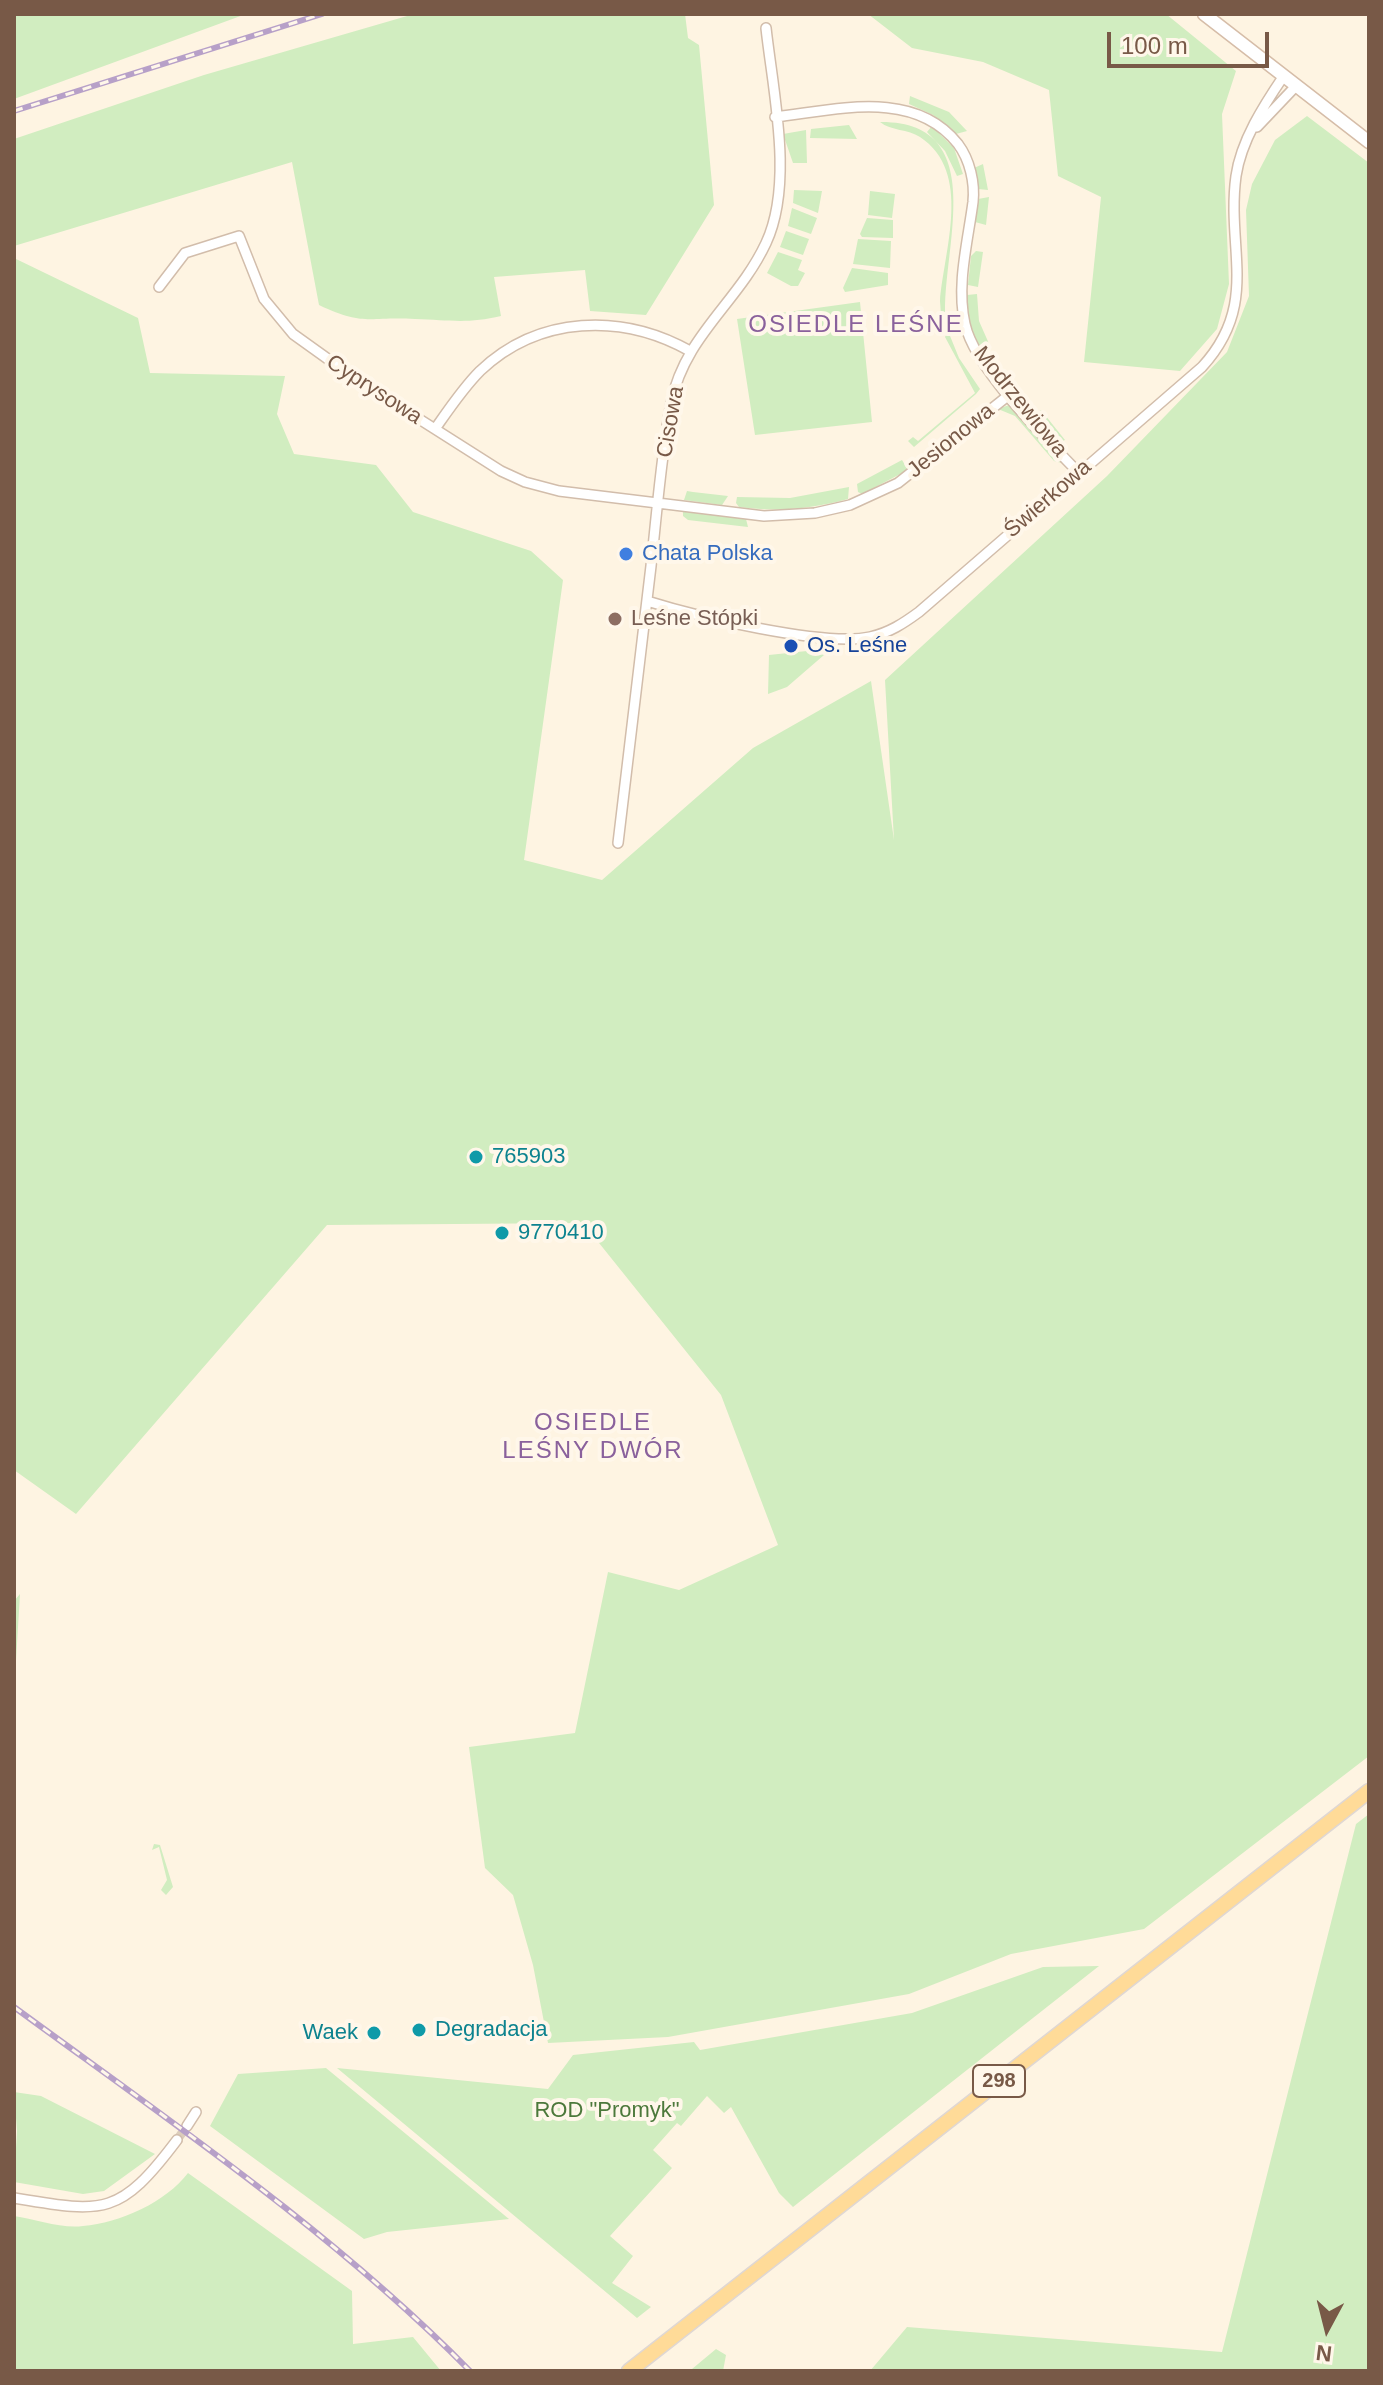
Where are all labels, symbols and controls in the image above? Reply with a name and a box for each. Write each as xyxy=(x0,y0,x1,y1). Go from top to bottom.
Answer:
scale bar xyxy=(1111,16,1273,66)
text: 100 m xyxy=(1121,32,1188,59)
district label: OSIEDLE LEŚNE xyxy=(748,311,964,339)
street label: Modrzewiowa xyxy=(967,341,1073,463)
street label: Cyprysowa xyxy=(321,349,427,431)
street label: Cisowa xyxy=(652,384,690,460)
street label: Jesionowa xyxy=(902,398,1000,484)
street label: Świerkowa xyxy=(999,454,1097,544)
place label: Chata Polska xyxy=(642,541,773,567)
marker: Chata Polska xyxy=(617,545,635,563)
place label: Leśne Stópki xyxy=(631,606,758,632)
marker: Leśne Stópki xyxy=(606,610,624,628)
place label: Os. Leśne xyxy=(807,633,907,659)
marker: Os. Leśne xyxy=(782,637,800,655)
place label: 765903 xyxy=(492,1144,565,1170)
marker: 765903 xyxy=(467,1148,485,1166)
place label: 9770410 xyxy=(518,1220,604,1246)
marker: 9770410 xyxy=(493,1224,511,1242)
district label: OSIEDLE LEŚNY DWÓR xyxy=(502,1409,684,1465)
place label: Degradacja xyxy=(435,2017,548,2043)
place label: Waek xyxy=(303,2020,358,2046)
marker: Degradacja xyxy=(410,2021,428,2039)
marker: Waek xyxy=(365,2024,383,2042)
road number: 298 xyxy=(973,2065,1025,2097)
park label: ROD "Promyk" xyxy=(534,2098,680,2124)
north arrow xyxy=(1287,2289,1367,2369)
text: N xyxy=(1315,2340,1333,2367)

